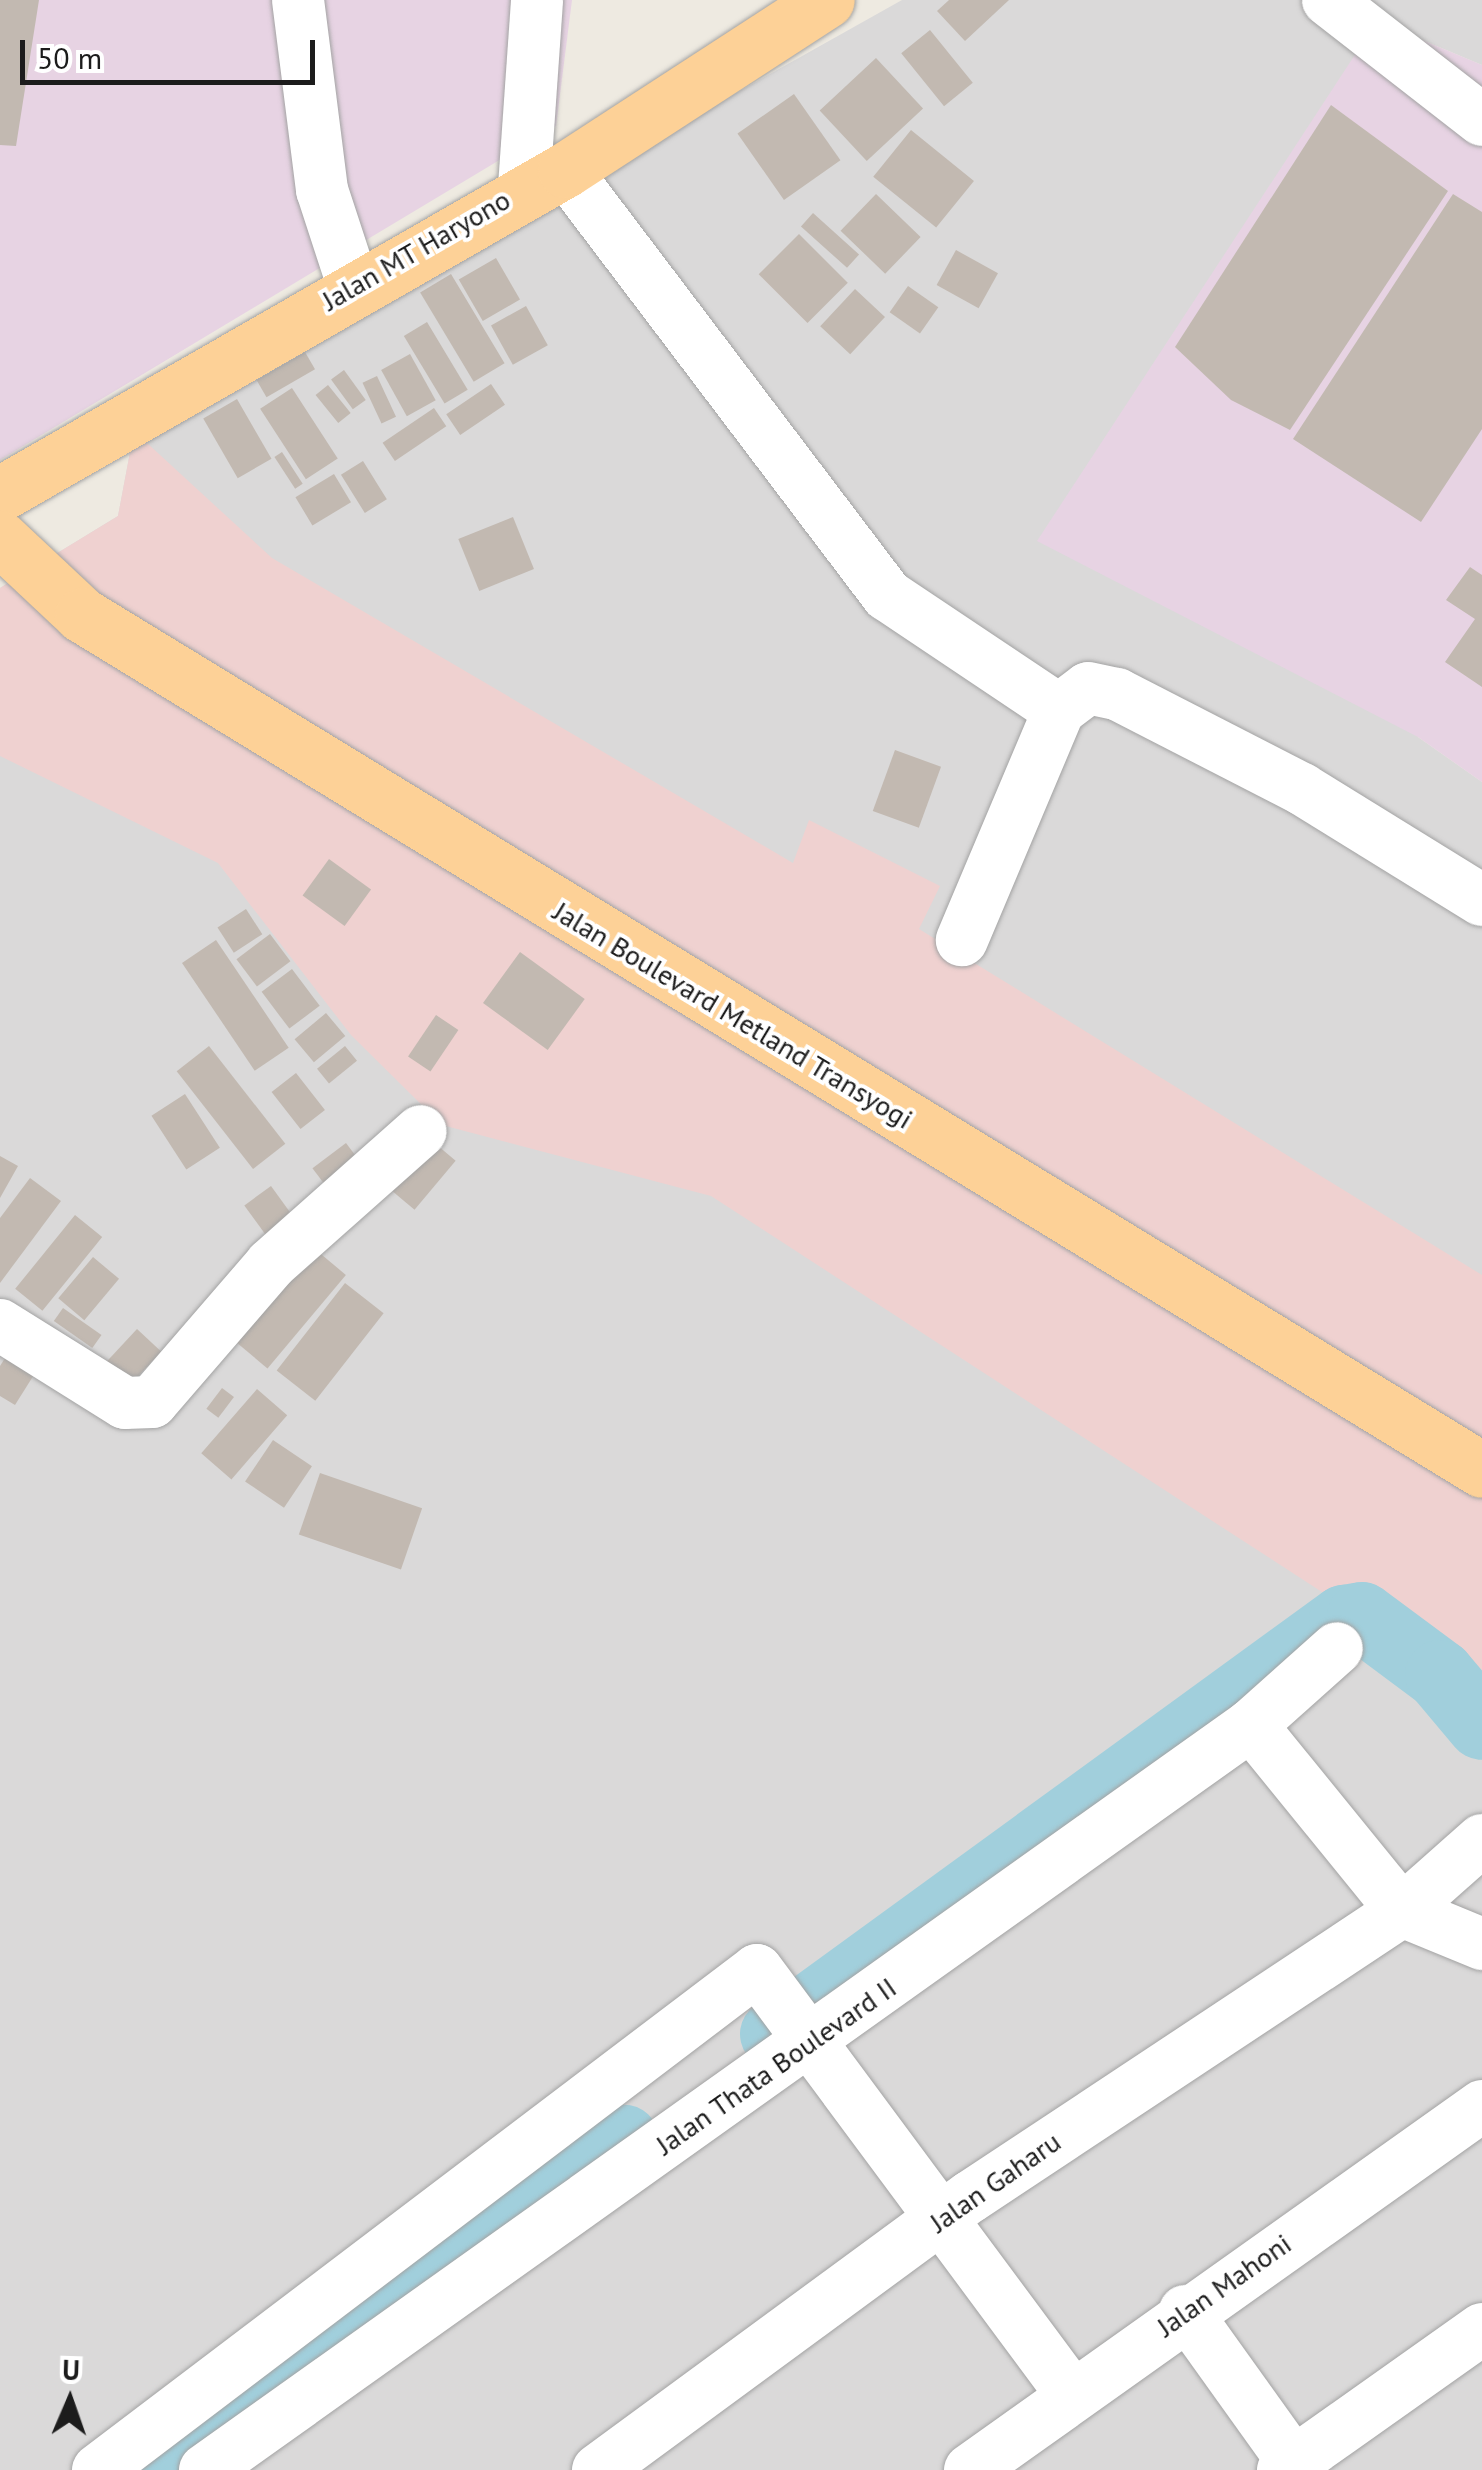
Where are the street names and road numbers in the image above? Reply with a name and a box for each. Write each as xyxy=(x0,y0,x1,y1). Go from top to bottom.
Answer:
street label: Jalan MT Haryono xyxy=(316,182,516,318)
street label: Jalan Boulevard Metland Transyogi xyxy=(547,894,919,1136)
street label: Jalan Thata Boulevard II xyxy=(649,1970,903,2162)
street label: Jalan Gaharu xyxy=(923,2125,1067,2239)
street label: Jalan Mahoni xyxy=(1150,2226,1298,2344)

